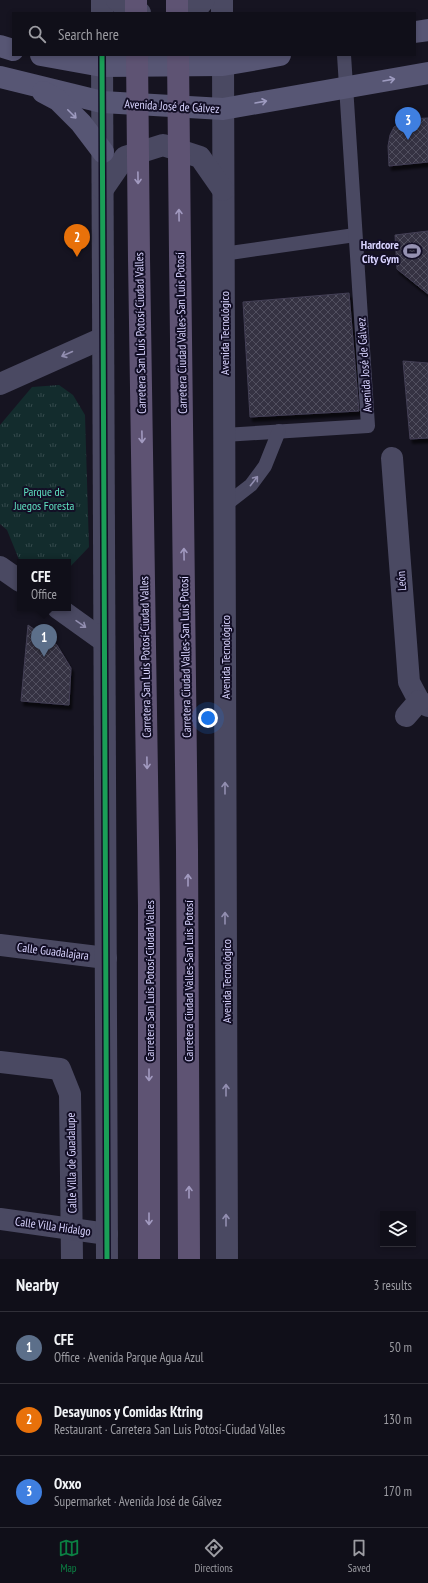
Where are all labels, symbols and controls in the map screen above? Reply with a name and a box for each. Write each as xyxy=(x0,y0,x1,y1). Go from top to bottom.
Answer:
search box xyxy=(12,12,416,56)
icon: search xyxy=(26,23,48,45)
text: Search here xyxy=(58,25,119,44)
one-way arrow xyxy=(382,76,395,84)
street label: Avenida José de Gálvez xyxy=(124,96,220,116)
one-way arrow xyxy=(254,98,267,106)
pin: 3 xyxy=(395,107,421,140)
one-way arrow xyxy=(67,109,77,118)
one-way arrow xyxy=(134,171,142,184)
one-way arrow xyxy=(175,209,183,222)
pin: 2 xyxy=(64,224,90,257)
place label: Hardcore City Gym xyxy=(361,237,399,266)
sports icon: Hardcore City Gym xyxy=(402,241,422,261)
street label: Carretera San Luis Potosí-Ciudad Valles xyxy=(131,252,149,414)
street label: Carretera Ciudad Valles-San Luis Potosí xyxy=(172,252,190,414)
street label: Avenida Tecnológico xyxy=(217,291,232,375)
street label: Avenida José de Gálvez xyxy=(353,317,375,413)
one-way arrow xyxy=(62,351,74,358)
one-way arrow xyxy=(138,430,146,443)
one-way arrow xyxy=(249,476,258,487)
park label: Parque de Juegos Foresta xyxy=(13,484,74,513)
one-way arrow xyxy=(180,548,188,561)
popup xyxy=(17,559,71,611)
text: CFE xyxy=(31,567,51,586)
street label: León xyxy=(393,571,409,591)
street label: Carretera San Luis Potosí-Ciudad Valles xyxy=(136,576,154,738)
street label: Carretera Ciudad Valles-San Luis Potosí xyxy=(176,576,194,738)
text: Office xyxy=(31,586,57,603)
street label: Avenida Tecnológico xyxy=(218,615,233,699)
one-way arrow xyxy=(75,620,86,628)
pin: 1 xyxy=(31,624,57,657)
your location xyxy=(198,708,218,728)
one-way arrow xyxy=(143,756,151,769)
one-way arrow xyxy=(221,782,229,795)
one-way arrow xyxy=(184,874,192,887)
street label: Carretera San Luis Potosí-Ciudad Valles xyxy=(142,900,157,1062)
street label: Carretera Ciudad Valles-San Luis Potosí xyxy=(181,900,196,1062)
one-way arrow xyxy=(221,912,229,925)
street label: Calle Guadalajara xyxy=(16,939,90,963)
street label: Avenida Tecnológico xyxy=(219,939,234,1023)
one-way arrow xyxy=(145,1068,153,1081)
one-way arrow xyxy=(222,1084,230,1097)
street label: Calle Villa de Guadalupe xyxy=(63,1112,79,1214)
one-way arrow xyxy=(185,1186,193,1199)
map controls xyxy=(380,1211,416,1247)
button: layers xyxy=(380,1211,416,1247)
one-way arrow xyxy=(145,1212,153,1225)
street label: Calle Villa Hidalgo xyxy=(14,1213,92,1239)
one-way arrow xyxy=(223,1214,230,1227)
text: Nearby xyxy=(16,1274,59,1296)
text: 3 results xyxy=(373,1277,412,1294)
text: CFE xyxy=(54,1330,74,1349)
text: 1 xyxy=(26,1339,32,1356)
text: 50 m xyxy=(389,1339,412,1356)
text: Office · Avenida Parque Agua Azul xyxy=(54,1349,204,1366)
text: Desayunos y Comidas Ktring xyxy=(54,1402,203,1421)
text: 2 xyxy=(26,1411,32,1428)
text: 130 m xyxy=(383,1411,412,1428)
text: Restaurant · Carretera San Luis Potosí-Ciudad Valles xyxy=(54,1421,285,1438)
text: Oxxo xyxy=(54,1474,81,1493)
text: 3 xyxy=(26,1483,32,1500)
text: 170 m xyxy=(383,1483,412,1500)
text: Supermarket · Avenida José de Gálvez xyxy=(54,1493,222,1510)
tab: Map xyxy=(58,1537,80,1575)
tab: Directions xyxy=(195,1537,233,1575)
tab: Saved xyxy=(348,1537,370,1575)

